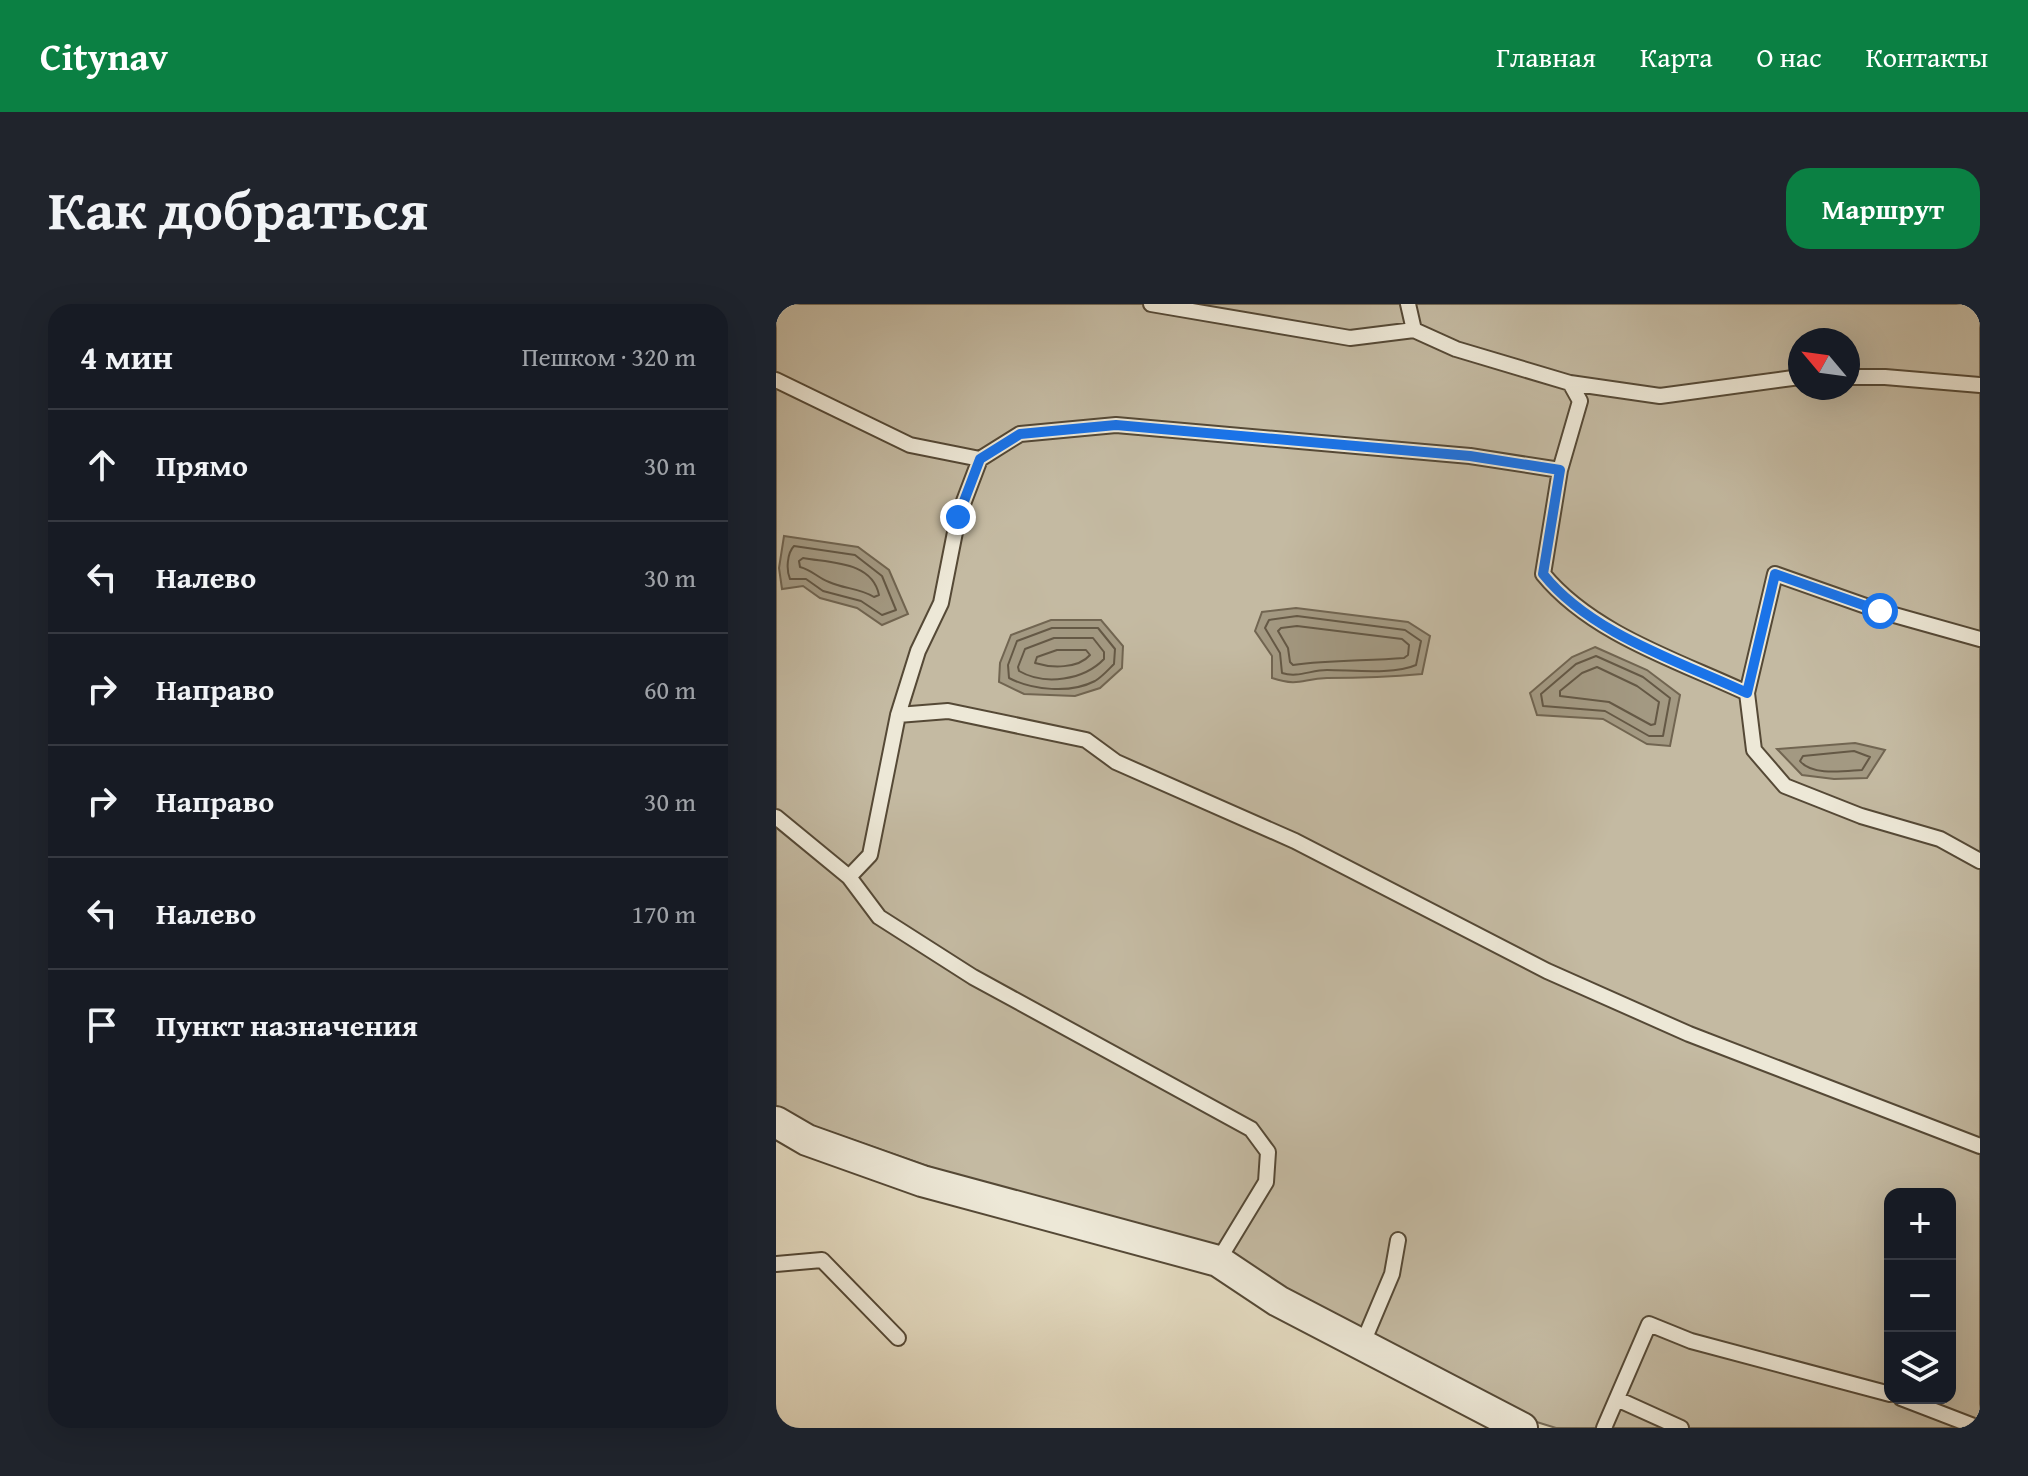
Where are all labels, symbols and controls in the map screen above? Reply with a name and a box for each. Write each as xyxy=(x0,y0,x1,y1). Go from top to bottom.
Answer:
text: Citynav xyxy=(40,28,168,84)
text: Главная xyxy=(1496,36,1596,77)
text: Карта xyxy=(1640,36,1712,77)
text: О нас xyxy=(1756,36,1822,77)
text: Контакты xyxy=(1866,36,1988,77)
text: Как добраться xyxy=(48,167,428,250)
button: Маршрут xyxy=(1786,168,1980,249)
north arrow xyxy=(1788,328,1860,400)
text: 4 мин xyxy=(80,332,173,381)
text: Пешком · 320 m xyxy=(522,337,696,376)
icon: ahead xyxy=(80,443,124,487)
text: Прямо xyxy=(156,443,248,487)
text: 30 m xyxy=(644,446,696,485)
route end xyxy=(940,499,976,535)
icon: left xyxy=(80,555,124,599)
text: Налево xyxy=(156,555,256,599)
text: 30 m xyxy=(644,558,696,597)
route start xyxy=(1862,593,1898,629)
icon: right xyxy=(80,667,124,711)
text: Направо xyxy=(156,667,274,711)
text: 60 m xyxy=(644,670,696,709)
icon: right xyxy=(80,779,124,823)
text: Направо xyxy=(156,779,274,823)
text: 30 m xyxy=(644,782,696,821)
icon: left xyxy=(80,891,124,935)
text: Налево xyxy=(156,891,256,935)
text: 170 m xyxy=(631,894,696,933)
icon: arrive xyxy=(80,1003,124,1047)
text: Пункт назначения xyxy=(156,1003,418,1047)
map controls xyxy=(1884,1188,1956,1404)
button: + xyxy=(1884,1188,1956,1260)
button: − xyxy=(1884,1260,1956,1332)
button: layers xyxy=(1884,1332,1956,1404)

